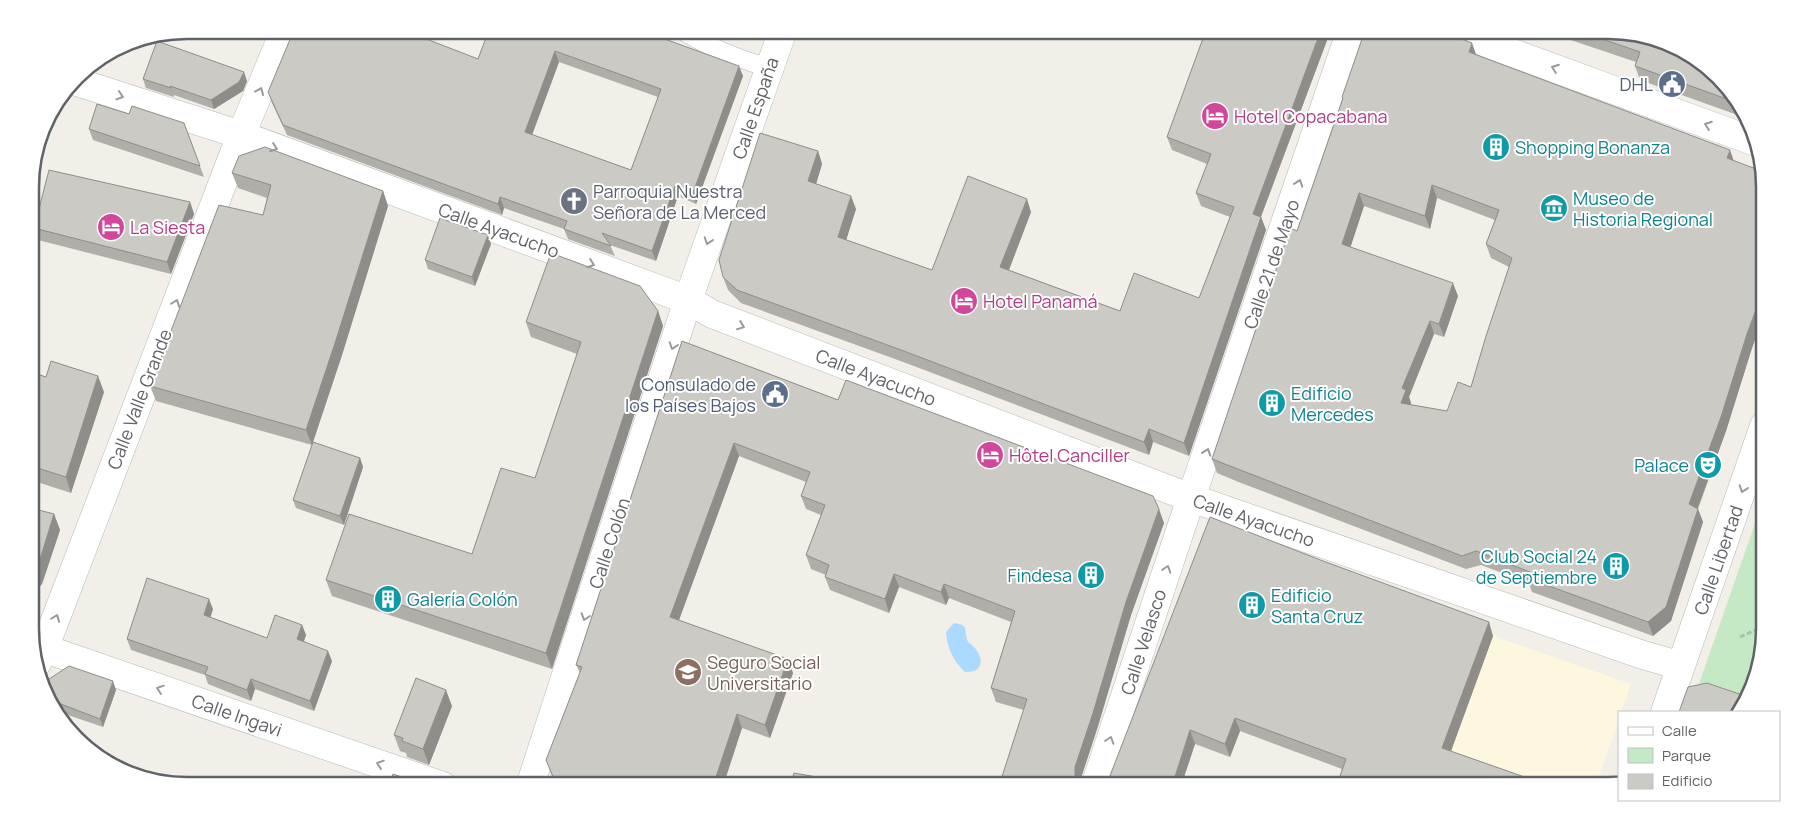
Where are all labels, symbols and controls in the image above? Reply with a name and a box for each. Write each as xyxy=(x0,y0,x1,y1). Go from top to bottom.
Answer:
street label: Calle España xyxy=(726,54,784,162)
one-way arrow xyxy=(1551,64,1560,74)
public building icon: DHL xyxy=(1657,69,1687,99)
place label: DHL xyxy=(1619,72,1653,96)
one-way arrow xyxy=(253,87,264,96)
one-way arrow xyxy=(115,91,124,101)
hotel icon: Hotel Copacabana xyxy=(1200,101,1230,131)
place label: Hotel Copacabana xyxy=(1234,104,1388,128)
one-way arrow xyxy=(1704,120,1712,130)
building icon: Shopping Bonanza xyxy=(1481,132,1511,162)
place label: Shopping Bonanza xyxy=(1515,135,1670,159)
one-way arrow xyxy=(269,142,278,152)
place label: Parroquia Nuestra Señora de La Merced xyxy=(593,179,766,224)
one-way arrow xyxy=(1293,179,1303,187)
church icon: Parroquia Nuestra Señora de La Merced xyxy=(559,186,589,216)
place label: Museo de Historia Regional xyxy=(1573,186,1713,231)
museum icon: Museo de Historia Regional xyxy=(1539,193,1569,223)
street label: Calle 21 de Mayo xyxy=(1238,196,1304,332)
street label: Calle Ayacucho xyxy=(435,197,563,263)
hotel icon: La Siesta xyxy=(96,212,126,242)
place label: La Siesta xyxy=(130,215,205,239)
one-way arrow xyxy=(704,236,714,245)
one-way arrow xyxy=(586,258,595,268)
hotel icon: Hotel Panamá xyxy=(949,286,979,316)
place label: Hotel Panamá xyxy=(983,289,1098,313)
one-way arrow xyxy=(170,299,181,308)
one-way arrow xyxy=(736,319,745,330)
street label: Calle Valle Grande xyxy=(101,325,177,473)
one-way arrow xyxy=(668,341,678,350)
street label: Calle Ayacucho xyxy=(812,343,940,411)
place label: Consulado de los Países Bajos xyxy=(625,372,756,417)
public building icon: Consulado de los Países Bajos xyxy=(760,379,790,409)
place label: Edificio Mercedes xyxy=(1291,381,1374,426)
building icon: Edificio Mercedes xyxy=(1257,388,1287,418)
hotel icon: Hôtel Canciller xyxy=(975,440,1005,470)
place label: Hôtel Canciller xyxy=(1009,443,1130,467)
one-way arrow xyxy=(1201,448,1211,457)
theatre icon: Palace xyxy=(1693,450,1723,480)
place label: Palace xyxy=(1634,453,1689,477)
one-way arrow xyxy=(1739,484,1749,492)
street label: Calle Ayacucho xyxy=(1190,488,1318,552)
street label: Calle Colón xyxy=(583,494,635,592)
street label: Calle Libertad xyxy=(1688,502,1748,618)
place label: Club Social 24 de Septiembre xyxy=(1476,544,1597,589)
building icon: Club Social 24 de Septiembre xyxy=(1601,551,1631,581)
building icon: Findesa xyxy=(1076,560,1106,590)
place label: Findesa xyxy=(1007,563,1072,587)
one-way arrow xyxy=(1162,565,1172,573)
place label: Edificio Santa Cruz xyxy=(1271,583,1363,628)
building icon: Galería Colón xyxy=(373,584,403,614)
street label: Calle Velasco xyxy=(1115,586,1171,698)
place label: Galería Colón xyxy=(407,587,518,611)
building icon: Edificio Santa Cruz xyxy=(1237,590,1267,620)
one-way arrow xyxy=(580,612,590,621)
one-way arrow xyxy=(50,614,60,623)
place label: Seguro Social Universitario xyxy=(707,650,820,695)
school or university icon: Seguro Social Universitario xyxy=(673,657,703,687)
one-way arrow xyxy=(156,685,165,695)
street label: Calle Ingavi xyxy=(189,688,285,742)
legend xyxy=(1618,711,1780,801)
text: Calle xyxy=(1662,720,1697,741)
one-way arrow xyxy=(1105,736,1115,744)
text: Parque xyxy=(1662,745,1711,766)
one-way arrow xyxy=(376,760,385,770)
text: Edificio xyxy=(1662,770,1713,791)

